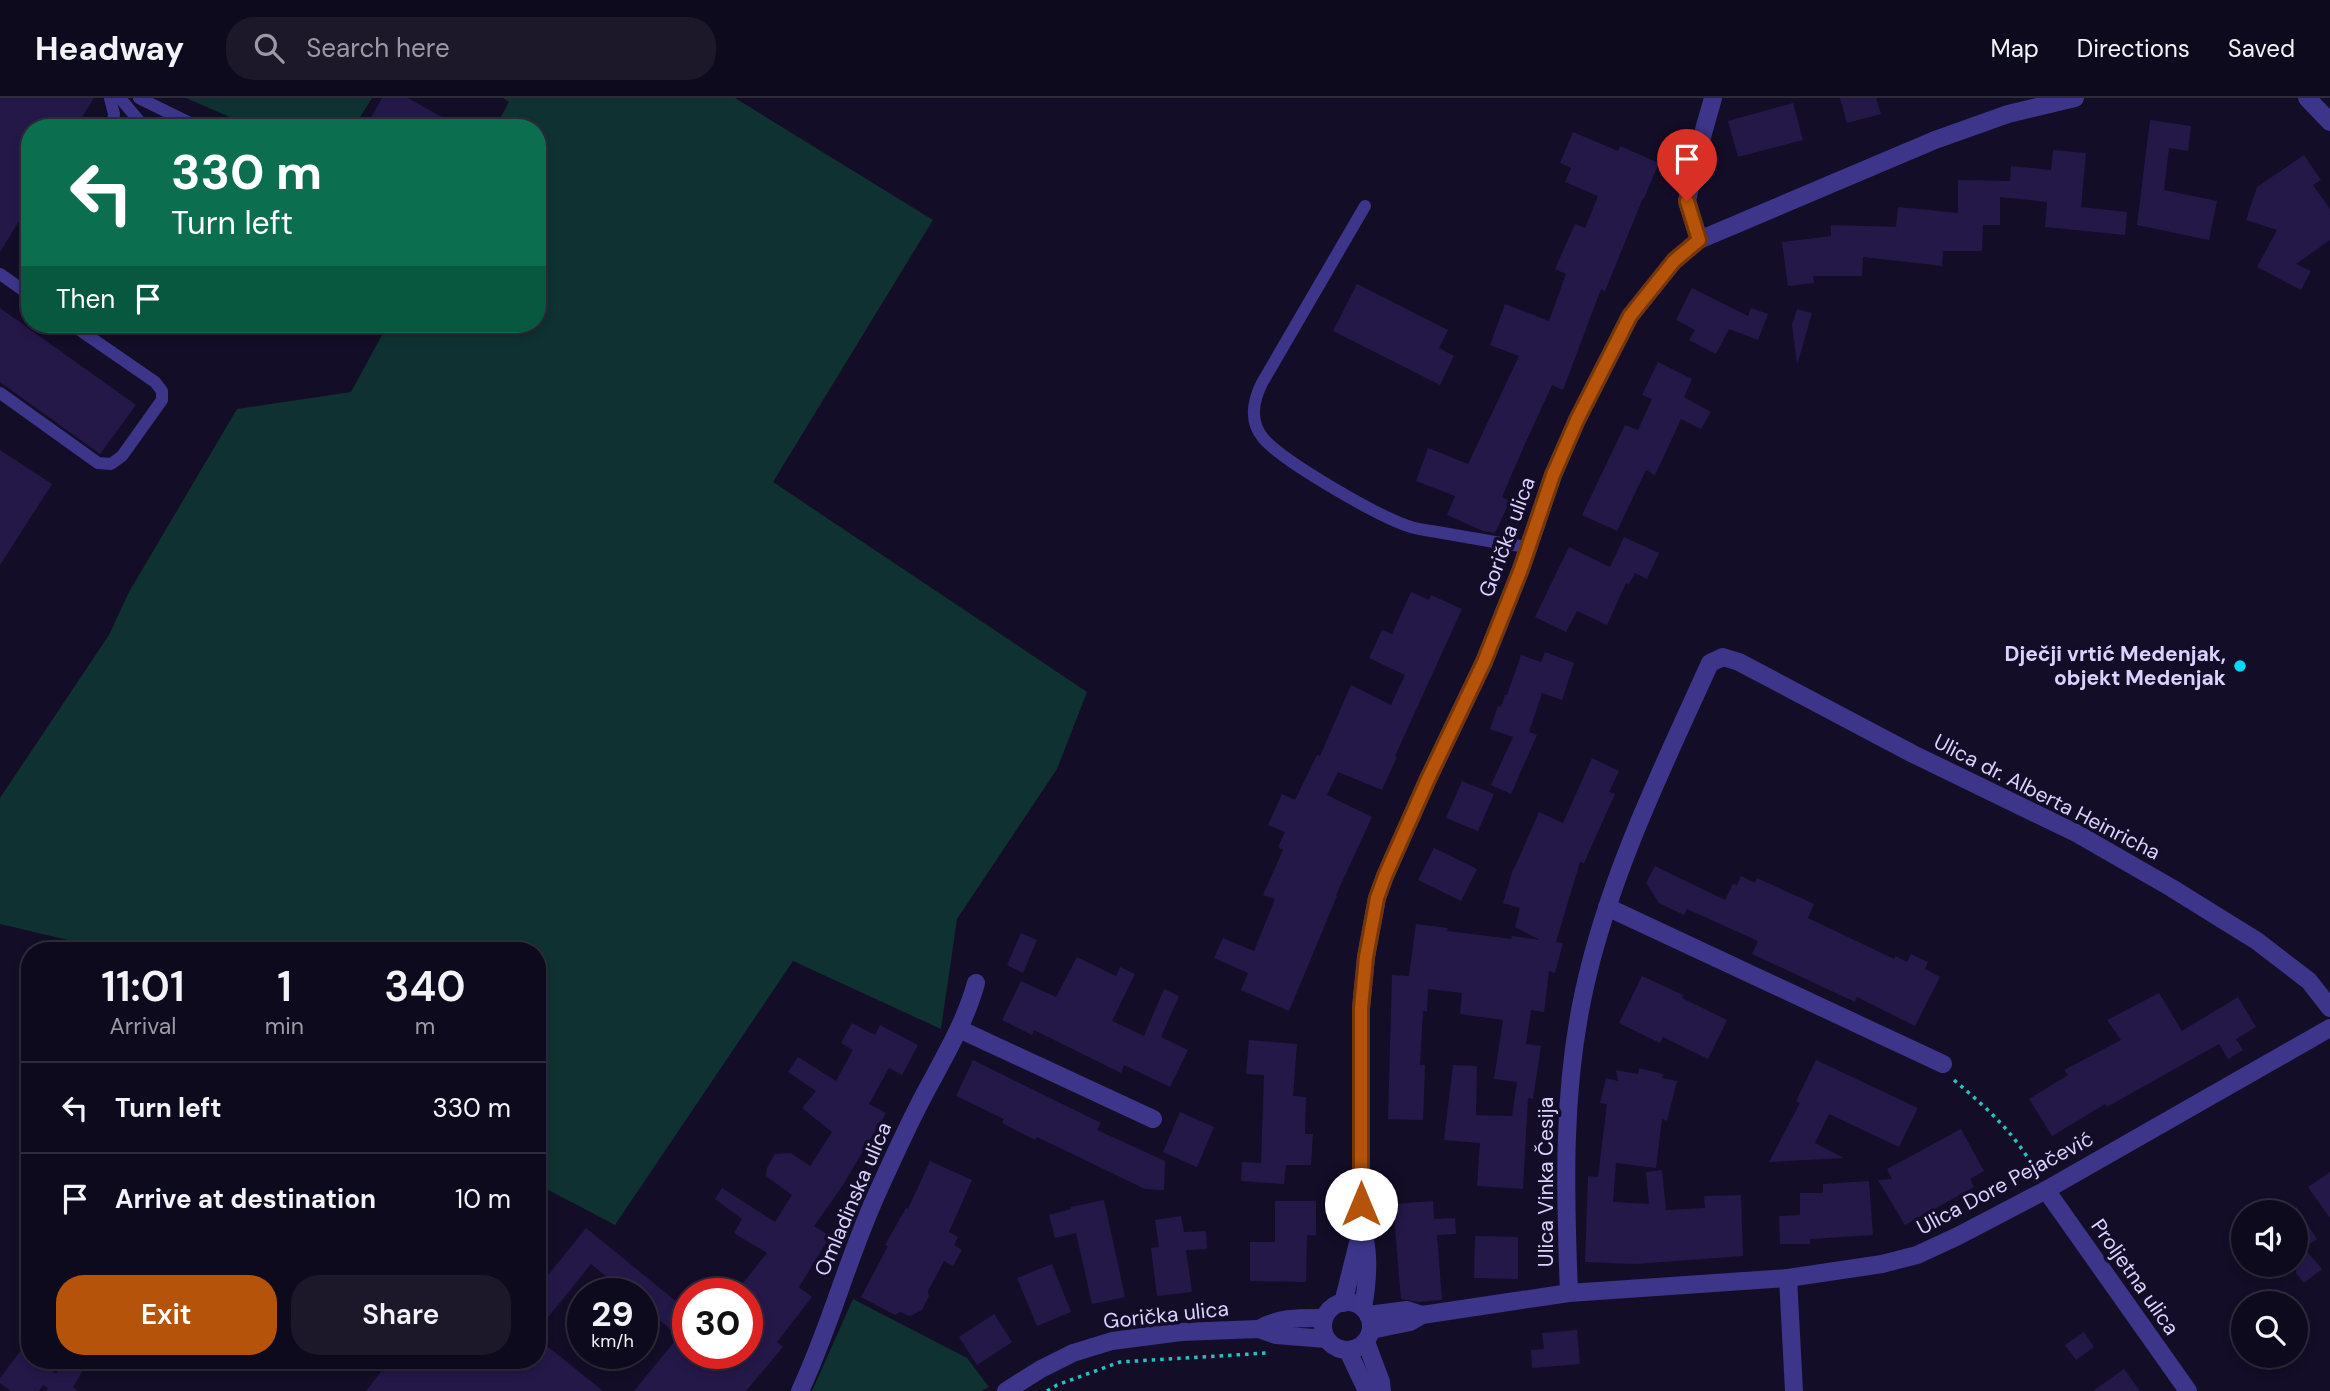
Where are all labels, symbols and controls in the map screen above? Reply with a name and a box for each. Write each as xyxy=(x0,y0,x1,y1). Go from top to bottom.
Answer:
search box xyxy=(226,17,716,80)
text: Headway xyxy=(35,27,184,70)
icon: search xyxy=(250,29,288,67)
text: Search here xyxy=(306,31,450,65)
text: Map xyxy=(1991,33,2039,64)
text: Directions xyxy=(2077,33,2190,64)
text: Saved xyxy=(2228,33,2295,64)
pin xyxy=(1657,129,1717,201)
text: 330 m xyxy=(171,140,322,204)
icon: arrive xyxy=(1668,140,1706,178)
icon: left xyxy=(56,147,147,238)
text: Turn left xyxy=(171,202,293,244)
icon: arrive xyxy=(129,280,167,318)
text: Then xyxy=(56,282,115,316)
street label: Gorička ulica xyxy=(1472,473,1542,601)
place label: Dječji vrtić Medenjak, objekt Medenjak xyxy=(2005,640,2226,692)
marker: Dječji vrtić Medenjak, objekt Medenjak xyxy=(2232,658,2248,674)
street label: Ulica dr. Alberta Heinricha xyxy=(1929,728,2165,866)
text: 11:01 xyxy=(101,959,185,1014)
text: 1 xyxy=(277,959,292,1014)
text: 340 xyxy=(384,959,466,1014)
text: Arrival xyxy=(109,1011,176,1041)
text: min xyxy=(265,1011,304,1041)
text: m xyxy=(415,1011,435,1041)
icon: left xyxy=(56,1089,94,1127)
text: Turn left xyxy=(115,1091,222,1125)
text: 330 m xyxy=(432,1091,511,1125)
street label: Ulica Vinka Česija xyxy=(1532,1097,1560,1267)
street label: Omladinska ulica xyxy=(808,1118,898,1280)
street label: Ulica Dore Pejačević xyxy=(1912,1125,2098,1241)
position arrow xyxy=(1324,1167,1398,1241)
icon: arrive xyxy=(56,1180,94,1218)
text: Arrive at destination xyxy=(115,1182,376,1216)
text: 10 m xyxy=(455,1182,511,1216)
map controls xyxy=(2231,1200,2308,1368)
button: sound xyxy=(2231,1200,2308,1277)
street label: Proljetna ulica xyxy=(2085,1213,2185,1341)
button: Exit xyxy=(56,1275,277,1355)
button: Share xyxy=(291,1275,511,1355)
speed limit sign: 30 xyxy=(672,1278,763,1369)
text: 29 xyxy=(591,1291,634,1337)
button: search xyxy=(2231,1291,2308,1368)
street label: Gorička ulica xyxy=(1102,1294,1230,1336)
text: km/h xyxy=(591,1329,634,1353)

